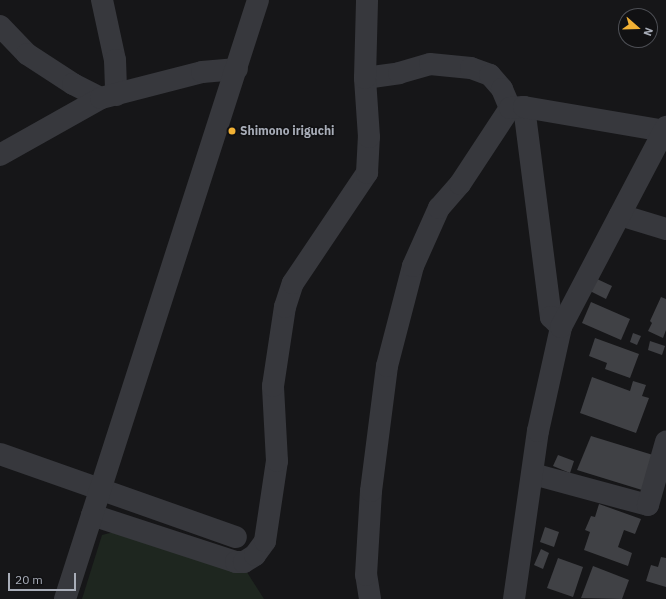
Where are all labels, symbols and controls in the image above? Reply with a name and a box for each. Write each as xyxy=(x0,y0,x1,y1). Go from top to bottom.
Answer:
north arrow xyxy=(618,8,658,48)
text: N xyxy=(640,26,656,38)
place label: Shimono iriguchi xyxy=(240,124,335,138)
marker: Shimono iriguchi xyxy=(227,126,237,136)
scale bar xyxy=(10,565,78,591)
text: 20 m xyxy=(15,572,43,587)

